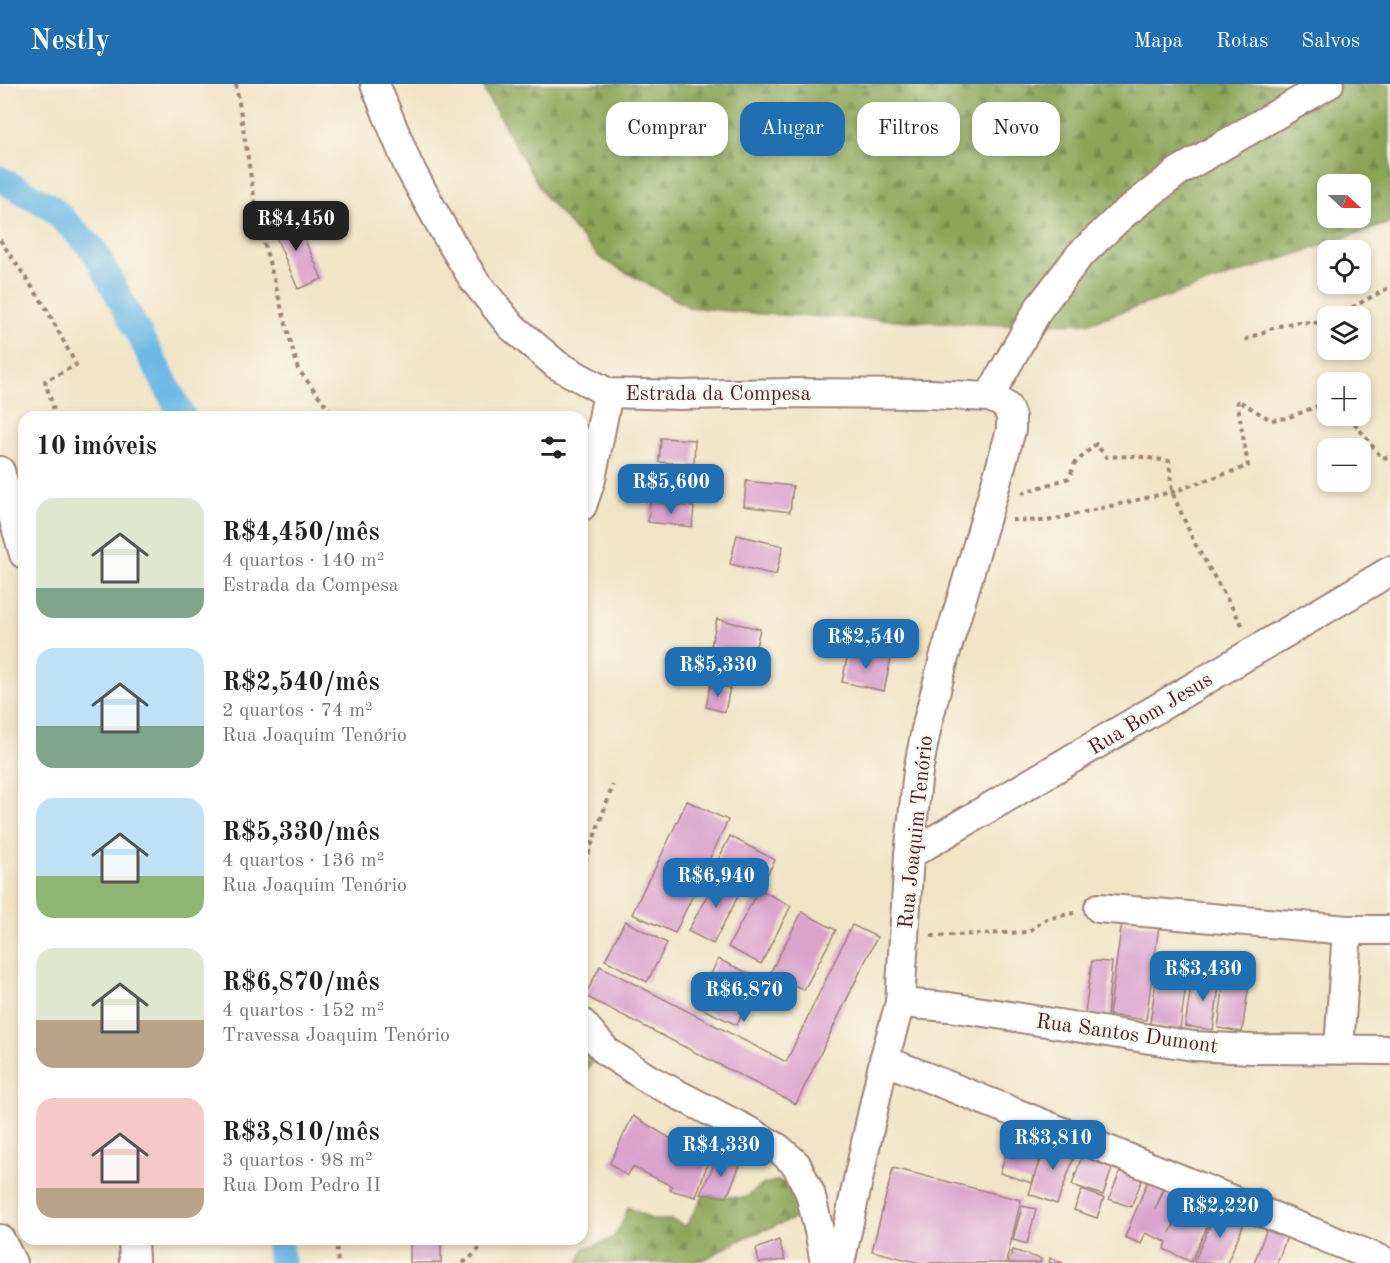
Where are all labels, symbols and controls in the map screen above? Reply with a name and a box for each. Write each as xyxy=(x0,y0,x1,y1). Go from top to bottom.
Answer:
text: Nestly xyxy=(30,28,110,56)
text: Mapa xyxy=(1134,31,1183,52)
text: Rotas xyxy=(1216,31,1268,52)
text: Salvos xyxy=(1301,31,1360,52)
chip: Comprar xyxy=(606,102,728,156)
chip: Alugar xyxy=(740,102,845,156)
chip: Filtros xyxy=(857,102,960,156)
chip: Novo xyxy=(972,102,1060,156)
north arrow xyxy=(1317,174,1371,228)
map controls xyxy=(1317,174,1371,492)
pin: R$4,450 xyxy=(241,201,351,252)
text: R$4,450 xyxy=(257,210,335,230)
button: locate xyxy=(1317,240,1371,294)
button: layers xyxy=(1317,306,1371,360)
button: + xyxy=(1317,372,1371,426)
street label: Estrada da Compesa xyxy=(625,384,811,405)
icon: filters xyxy=(537,431,570,464)
text: 10 imóveis xyxy=(36,434,157,460)
button: − xyxy=(1317,438,1371,492)
pin: R$5,600 xyxy=(616,464,726,515)
text: R$5,600 xyxy=(632,473,710,493)
text: R$4,450/mês xyxy=(222,520,380,546)
icon: home xyxy=(84,522,156,594)
text: 4 quartos · 140 m² xyxy=(222,551,384,571)
text: Estrada da Compesa xyxy=(222,576,399,596)
pin: R$2,540 xyxy=(811,619,921,670)
text: R$2,540 xyxy=(827,628,905,648)
pin: R$5,330 xyxy=(663,647,773,698)
text: R$5,330 xyxy=(679,656,757,676)
street label: Rua Bom Jesus xyxy=(1085,669,1216,759)
text: R$2,540/mês xyxy=(222,670,380,696)
icon: home xyxy=(84,672,156,744)
text: 2 quartos · 74 m² xyxy=(222,701,373,721)
text: Rua Joaquim Tenório xyxy=(222,726,407,746)
street label: Rua Joaquim Tenório xyxy=(896,734,937,930)
text: R$5,330/mês xyxy=(222,820,380,846)
icon: home xyxy=(84,822,156,894)
text: 4 quartos · 136 m² xyxy=(222,851,384,871)
pin: R$6,940 xyxy=(661,858,771,909)
text: R$6,940 xyxy=(677,867,755,887)
text: Rua Joaquim Tenório xyxy=(222,876,407,896)
pin: R$3,430 xyxy=(1148,951,1258,1002)
text: R$3,430 xyxy=(1164,960,1242,980)
text: R$6,870/mês xyxy=(222,970,380,996)
icon: home xyxy=(84,972,156,1044)
pin: R$6,870 xyxy=(689,972,799,1023)
text: R$6,870 xyxy=(705,981,783,1001)
text: 4 quartos · 152 m² xyxy=(222,1001,384,1021)
street label: Rua Santos Dumont xyxy=(1035,1011,1219,1058)
text: Travessa Joaquim Tenório xyxy=(222,1026,450,1046)
text: R$3,810/mês xyxy=(222,1120,380,1146)
pin: R$3,810 xyxy=(998,1120,1108,1171)
icon: home xyxy=(84,1122,156,1194)
pin: R$4,330 xyxy=(666,1127,776,1178)
text: R$3,810 xyxy=(1014,1129,1092,1149)
text: R$4,330 xyxy=(682,1136,760,1156)
text: 3 quartos · 98 m² xyxy=(222,1151,373,1171)
text: Rua Dom Pedro II xyxy=(222,1176,381,1196)
pin: R$2,220 xyxy=(1165,1188,1275,1239)
text: R$2,220 xyxy=(1181,1197,1259,1217)

